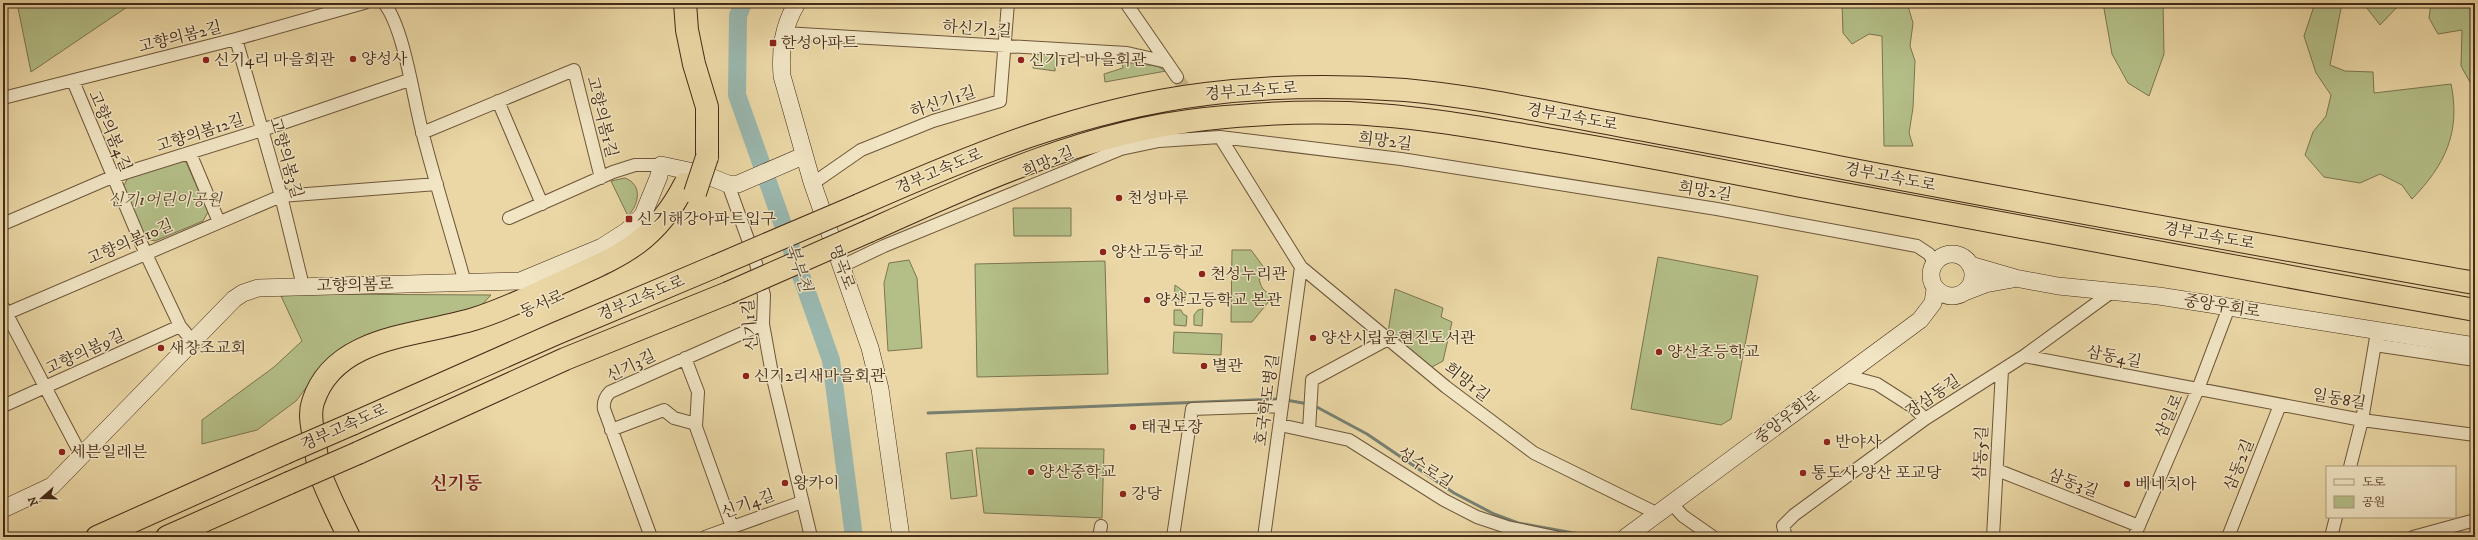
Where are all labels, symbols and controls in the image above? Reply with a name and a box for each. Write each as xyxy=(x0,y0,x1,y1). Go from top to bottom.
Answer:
street label: 고향의봄2길 xyxy=(136,17,224,57)
street label: 하신기2길 xyxy=(942,17,1012,41)
place label: 한성아파트 xyxy=(781,33,859,53)
marker: 한성아파트 xyxy=(768,38,778,48)
place label: 양성사 xyxy=(361,49,408,69)
place label: 신기4리 마을회관 xyxy=(214,50,335,70)
place label: 신기1리 마을회관 xyxy=(1029,50,1147,70)
marker: 양성사 xyxy=(348,54,358,64)
marker: 신기4리 마을회관 xyxy=(201,55,211,65)
marker: 신기1리 마을회관 xyxy=(1016,55,1026,65)
street label: 고향의봄1길 xyxy=(582,74,622,160)
street label: 경부고속도로 xyxy=(1204,78,1298,104)
street label: 하신기1길 xyxy=(908,82,978,122)
street label: 고향의봄4길 xyxy=(84,87,136,175)
street label: 경부고속도로 xyxy=(1525,99,1620,135)
street label: 고향의봄12길 xyxy=(154,109,246,157)
street label: 고향의봄3길 xyxy=(265,115,307,201)
street label: 희망2길 xyxy=(1357,128,1413,154)
street label: 희망2길 xyxy=(1019,142,1077,182)
street label: 경부고속도로 xyxy=(892,143,986,198)
street label: 경부고속도로 xyxy=(1843,158,1938,196)
street label: 희망2길 xyxy=(1677,177,1733,205)
place label: 천성마루 xyxy=(1127,188,1189,208)
park label: 신기1어린이공원 xyxy=(108,190,223,210)
marker: 천성마루 xyxy=(1114,193,1124,203)
place label: 신기해강아파트입구 xyxy=(637,209,776,229)
marker: 신기해강아파트입구 xyxy=(624,214,634,224)
street label: 고향의봄10길 xyxy=(84,215,176,269)
street label: 경부고속도로 xyxy=(2162,218,2257,254)
water label: 북부천 xyxy=(780,241,817,296)
street label: 명곡로 xyxy=(825,242,860,293)
place label: 양산고등학교 xyxy=(1111,242,1204,262)
marker: 양산고등학교 xyxy=(1098,247,1108,257)
place label: 천성누리관 xyxy=(1210,264,1288,284)
marker: 천성누리관 xyxy=(1197,269,1207,279)
street label: 경부고속도로 xyxy=(594,270,688,325)
street label: 고향의봄로 xyxy=(316,274,394,296)
street label: 동서로 xyxy=(517,285,568,323)
place label: 양산고등학교 본관 xyxy=(1155,290,1283,310)
street label: 중앙우회로 xyxy=(2182,290,2262,322)
marker: 양산고등학교 본관 xyxy=(1142,295,1152,305)
street label: 신기1길 xyxy=(738,298,762,352)
street label: 고향의봄9길 xyxy=(42,325,128,379)
place label: 양산시립윤현진도서관 xyxy=(1321,328,1476,348)
marker: 양산시립윤현진도서관 xyxy=(1308,333,1318,343)
place label: 새창조교회 xyxy=(169,338,246,358)
place label: 양산초등학교 xyxy=(1667,342,1760,362)
street label: 삼동4길 xyxy=(2085,342,2143,372)
marker: 새창조교회 xyxy=(156,343,166,353)
street label: 신기3길 xyxy=(603,346,659,386)
marker: 양산초등학교 xyxy=(1654,347,1664,357)
street label: 호국학도병길 xyxy=(1251,353,1283,447)
place label: 별관 xyxy=(1212,356,1243,376)
street label: 희망1길 xyxy=(1440,358,1494,406)
marker: 별관 xyxy=(1199,361,1209,371)
place label: 신기2리새마을회관 xyxy=(754,366,886,386)
street label: 장삼동길 xyxy=(1902,370,1964,422)
marker: 신기2리새마을회관 xyxy=(741,371,751,381)
street label: 일동8길 xyxy=(2310,384,2368,414)
street label: 중앙우회로 xyxy=(1750,385,1824,448)
street label: 삼일로 xyxy=(2150,390,2188,441)
street label: 경부고속도로 xyxy=(298,399,391,455)
place label: 태권도장 xyxy=(1141,417,1203,437)
marker: 태권도장 xyxy=(1128,422,1138,432)
street label: 삼동5길 xyxy=(1970,425,1992,481)
place label: 반야사 xyxy=(1835,432,1882,452)
street label: 삼동2길 xyxy=(2220,436,2258,494)
marker: 반야사 xyxy=(1822,437,1832,447)
place label: 세븐일레븐 xyxy=(70,442,148,462)
street label: 성수로길 xyxy=(1394,443,1456,493)
marker: 세븐일레븐 xyxy=(57,447,67,457)
place label: 양산중학교 xyxy=(1039,462,1116,482)
place label: 통도사 양산 포교당 xyxy=(1811,463,1942,483)
street label: 삼동3길 xyxy=(2045,464,2101,502)
legend xyxy=(2326,466,2456,518)
marker: 양산중학교 xyxy=(1026,467,1036,477)
marker: 통도사 양산 포교당 xyxy=(1798,468,1808,478)
district label: 신기동 xyxy=(430,473,483,495)
place label: 왕카이 xyxy=(793,473,839,493)
place label: 베네치아 xyxy=(2135,474,2197,494)
text: 도로 xyxy=(2362,475,2386,490)
north arrow xyxy=(22,478,62,518)
marker: 왕카이 xyxy=(780,478,790,488)
marker: 베네치아 xyxy=(2122,479,2132,489)
place label: 강당 xyxy=(1131,484,1162,504)
street label: 신기4길 xyxy=(718,485,778,523)
marker: 강당 xyxy=(1118,489,1128,499)
text: N xyxy=(25,494,42,508)
text: 공원 xyxy=(2362,495,2385,510)

